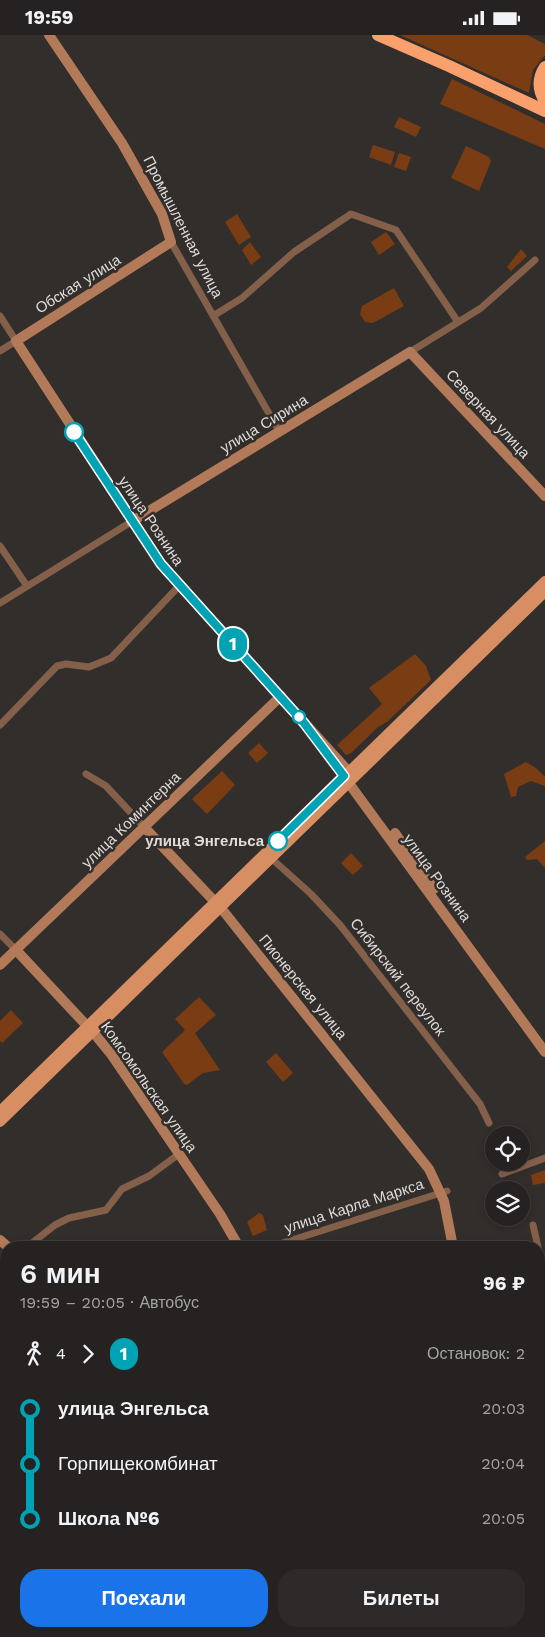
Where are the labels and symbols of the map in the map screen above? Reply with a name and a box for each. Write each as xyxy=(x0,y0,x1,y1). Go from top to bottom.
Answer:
street label: Промышленная улица xyxy=(139,153,227,302)
street label: Обская улица xyxy=(32,250,125,317)
street label: Северная улица xyxy=(442,366,534,463)
street label: улица Сирина xyxy=(217,390,312,457)
unlabelled marker xyxy=(64,422,84,442)
street label: улица Рознина xyxy=(114,473,188,570)
line badge: 1 xyxy=(217,628,249,660)
unlabelled marker xyxy=(292,710,306,724)
street label: улица Коминтерна xyxy=(78,768,185,872)
marker: улица Энгельса xyxy=(268,831,288,851)
street label: улица Рознина xyxy=(399,831,475,926)
place label: улица Энгельса xyxy=(145,832,265,850)
street label: Сибирский переулок xyxy=(346,915,450,1040)
street label: Пионерская улица xyxy=(255,931,351,1044)
street label: Комсомольская улица xyxy=(97,1018,201,1156)
street label: улица Карла Маркса xyxy=(282,1175,427,1237)

